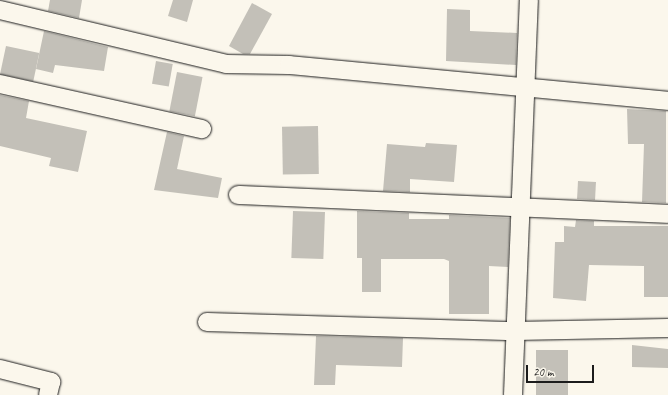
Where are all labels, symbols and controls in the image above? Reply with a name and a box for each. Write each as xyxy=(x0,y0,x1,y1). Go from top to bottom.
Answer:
scale bar xyxy=(528,357,596,383)
text: 20 m xyxy=(533,364,553,380)

